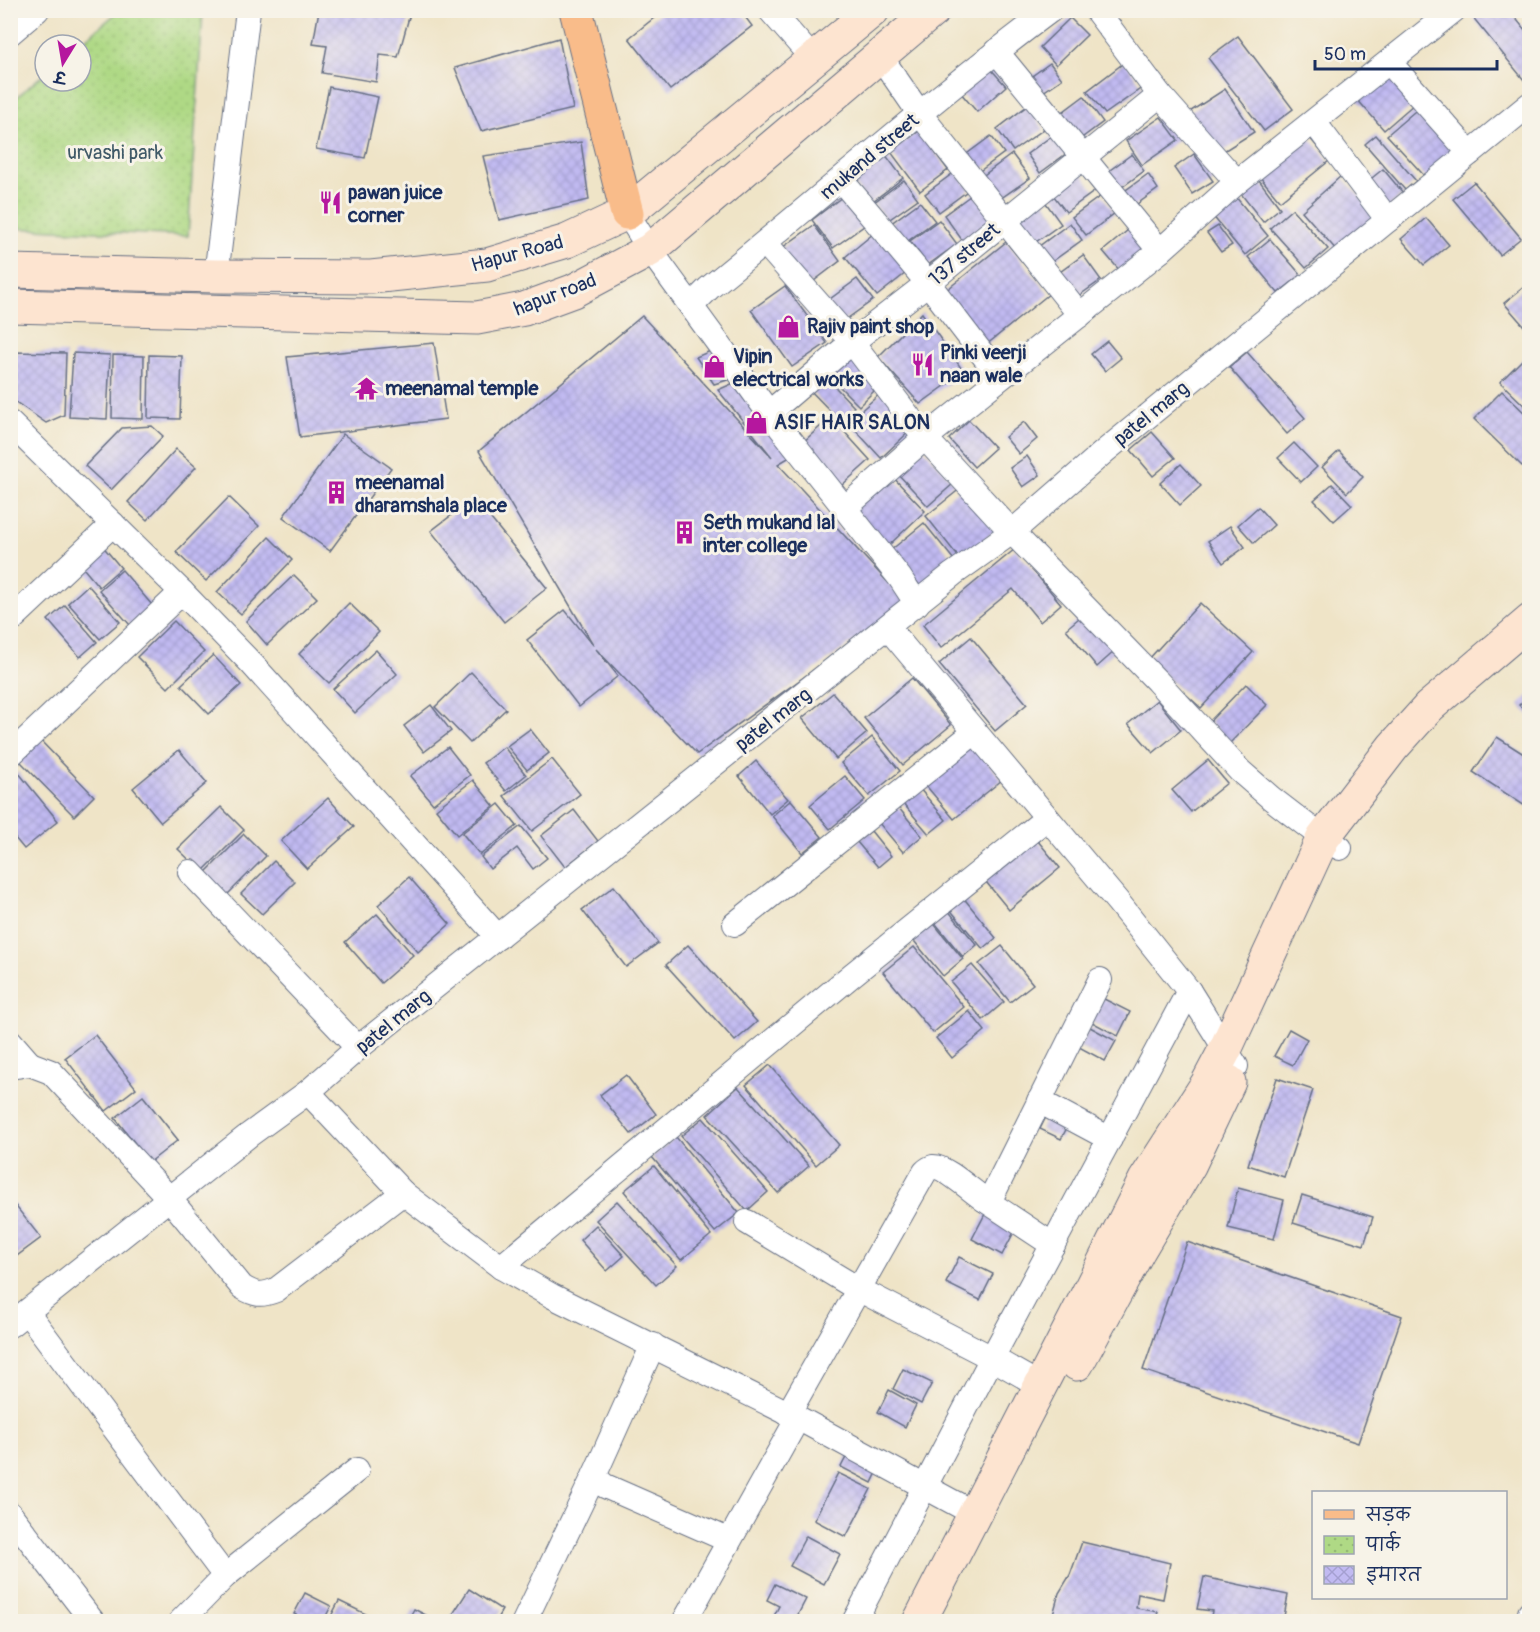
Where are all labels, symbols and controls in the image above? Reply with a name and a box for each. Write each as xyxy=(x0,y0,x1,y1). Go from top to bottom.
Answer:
north arrow xyxy=(33,33,93,93)
scale bar xyxy=(1315,33,1496,71)
text: 50 m xyxy=(1324,43,1366,66)
text: उ xyxy=(52,66,69,88)
street label: mukand street xyxy=(815,107,925,205)
park label: urvashi park xyxy=(67,140,164,165)
place label: pawan juice corner xyxy=(347,180,444,228)
restaurant icon: pawan juice corner xyxy=(317,190,343,216)
street label: 137 street xyxy=(924,217,1006,291)
street label: Hapur Road xyxy=(468,229,566,278)
street label: hapur road xyxy=(510,267,600,322)
shop icon: Rajiv paint shop xyxy=(776,313,802,339)
place label: Rajiv paint shop xyxy=(807,314,935,339)
place label: Pinki veerji naan wale xyxy=(940,340,1026,388)
place label: Vipin electrical works xyxy=(732,344,864,392)
restaurant icon: Pinki veerji naan wale xyxy=(909,351,935,377)
shop icon: Vipin electrical works xyxy=(702,354,728,380)
temple icon: meenamal temple xyxy=(354,375,380,401)
place label: meenamal temple xyxy=(385,376,540,401)
street label: patel marg xyxy=(1109,376,1194,451)
shop icon: ASIF HAIR SALON xyxy=(743,409,769,435)
place label: ASIF HAIR SALON xyxy=(774,410,930,435)
place label: meenamal dharamshala place xyxy=(355,470,508,518)
building icon: meenamal dharamshala place xyxy=(324,480,350,506)
place label: Seth mukand lal inter college xyxy=(703,510,835,558)
building icon: Seth mukand lal inter college xyxy=(672,520,698,546)
street label: patel marg xyxy=(730,682,816,757)
street label: patel marg xyxy=(351,984,436,1059)
legend xyxy=(1312,1491,1507,1599)
text: सड़क xyxy=(1365,1504,1411,1527)
text: पार्क xyxy=(1365,1531,1401,1557)
text: इमारत xyxy=(1366,1564,1422,1587)

